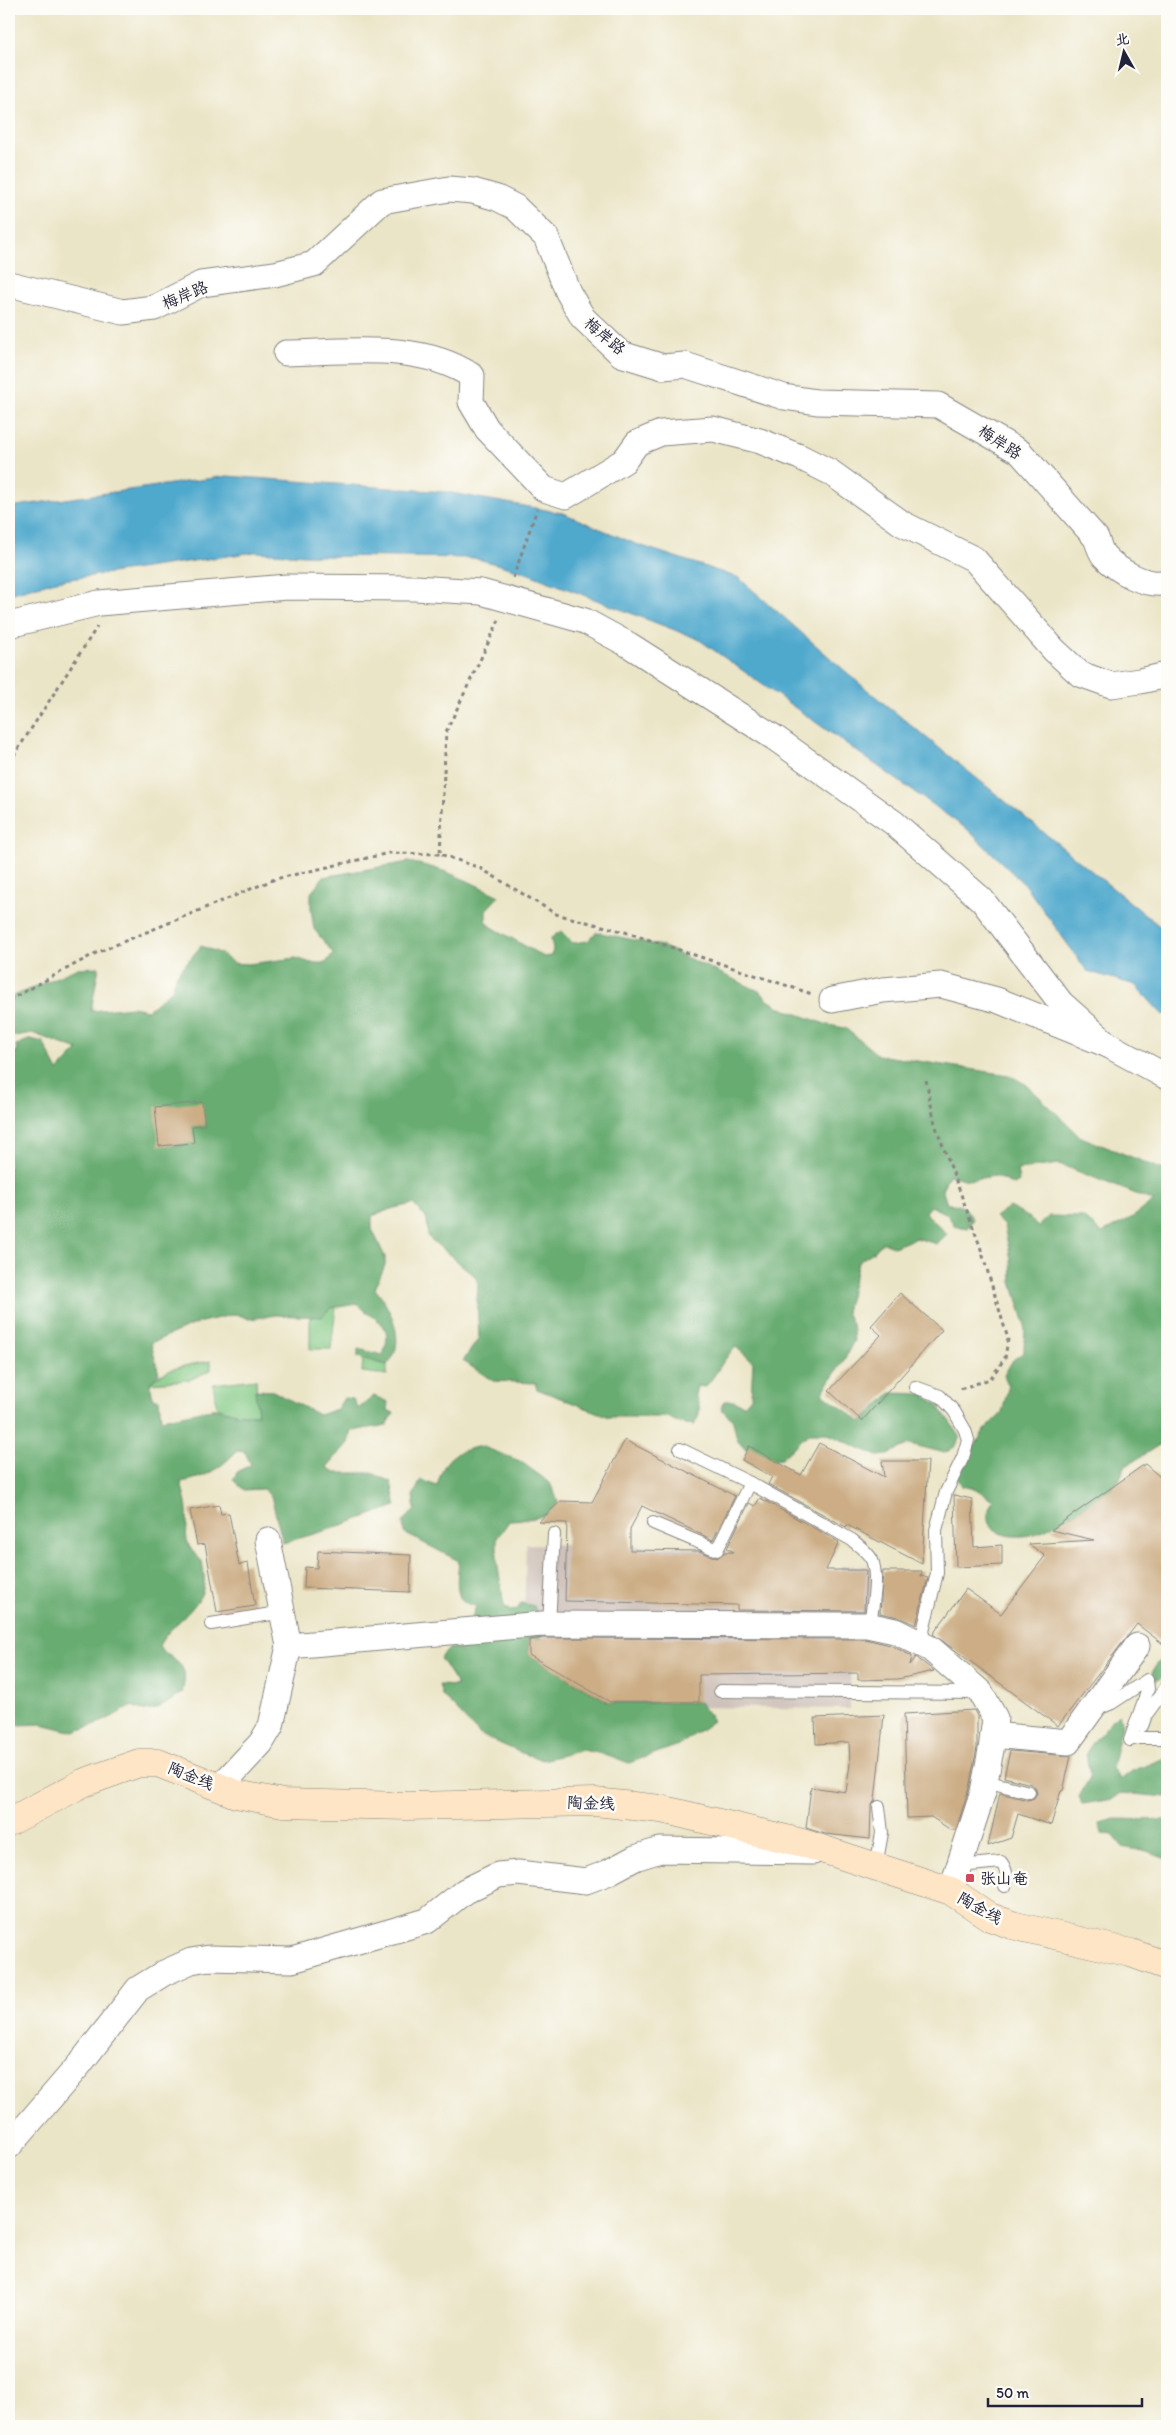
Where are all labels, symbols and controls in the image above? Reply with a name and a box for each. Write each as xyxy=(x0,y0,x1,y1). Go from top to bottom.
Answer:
north arrow xyxy=(1098,28,1148,78)
text: 北 xyxy=(1114,30,1130,49)
street label: 梅岸路 xyxy=(159,277,211,313)
street label: 梅岸路 xyxy=(581,313,629,359)
street label: 梅岸路 xyxy=(975,421,1025,463)
street label: 陶金线 xyxy=(165,1758,217,1794)
street label: 陶金线 xyxy=(567,1793,615,1813)
place label: 张山奄 xyxy=(980,1869,1028,1888)
marker: 张山奄 xyxy=(964,1872,976,1884)
street label: 陶金线 xyxy=(954,1888,1006,1928)
scale bar xyxy=(988,2375,1142,2407)
text: 50 m xyxy=(996,2384,1029,2402)

